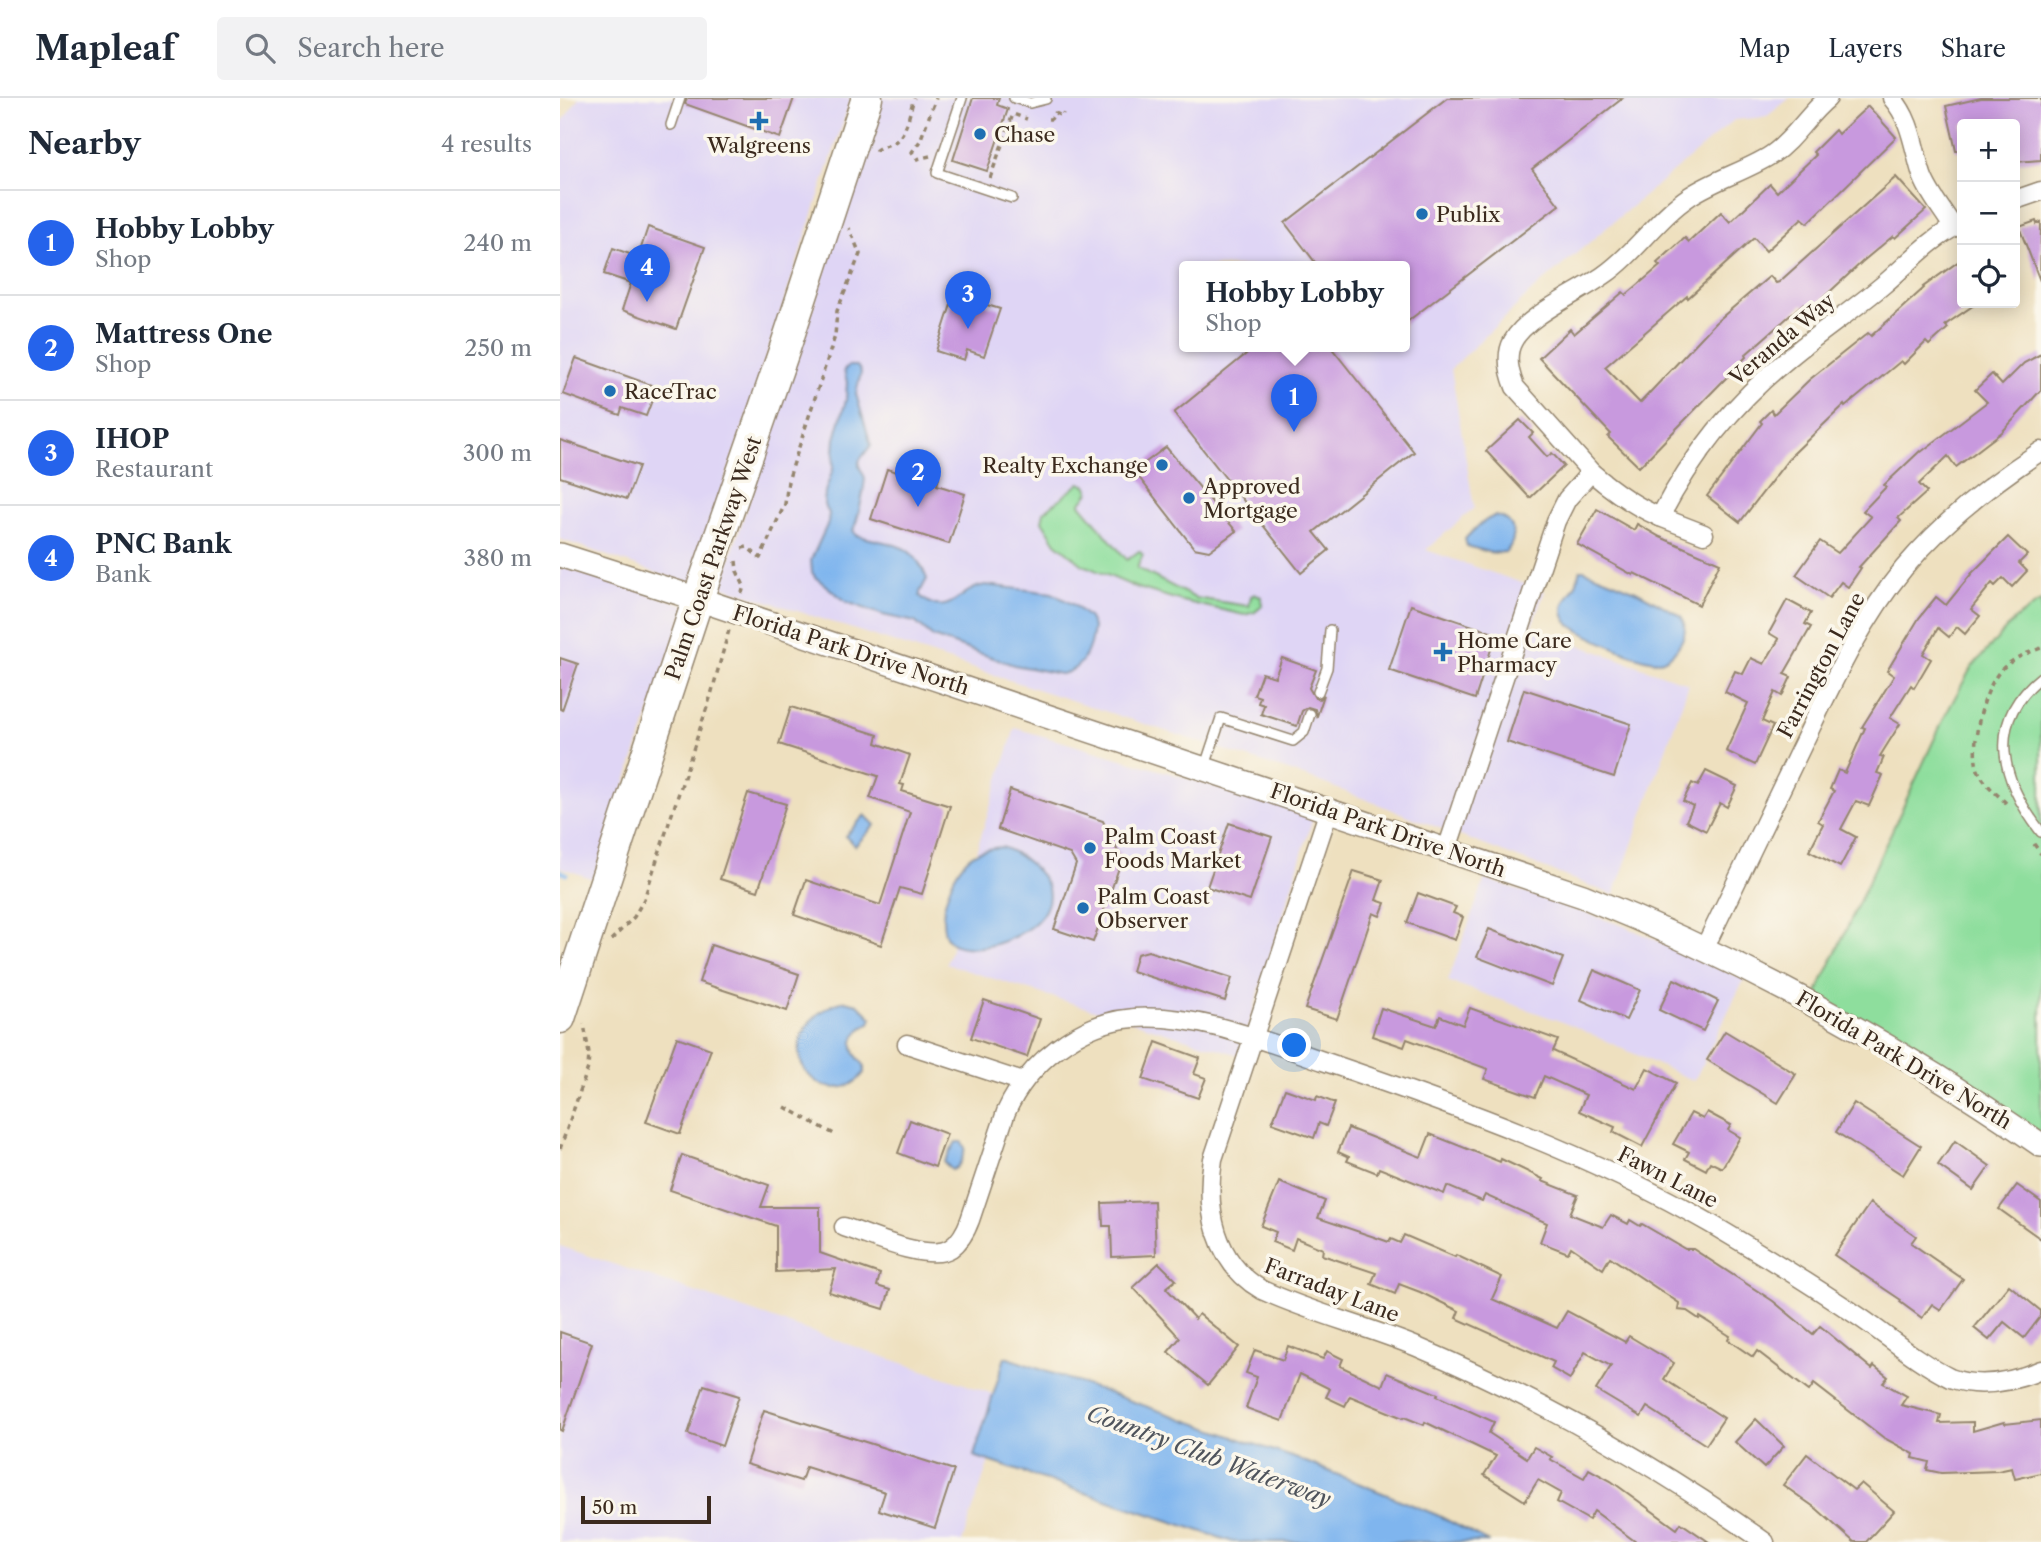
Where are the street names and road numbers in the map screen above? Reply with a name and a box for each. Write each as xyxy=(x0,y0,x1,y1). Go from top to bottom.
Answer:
street label: Veranda Way xyxy=(1723,288,1840,391)
street label: Palm Coast Parkway West xyxy=(660,432,767,683)
street label: Farrington Lane xyxy=(1772,588,1870,742)
street label: Florida Park Drive North xyxy=(730,600,972,700)
street label: Florida Park Drive North xyxy=(1267,778,1509,882)
street label: Florida Park Drive North xyxy=(1792,986,2016,1134)
street label: Fawn Lane xyxy=(1614,1141,1722,1213)
street label: Farraday Lane xyxy=(1261,1253,1403,1327)

